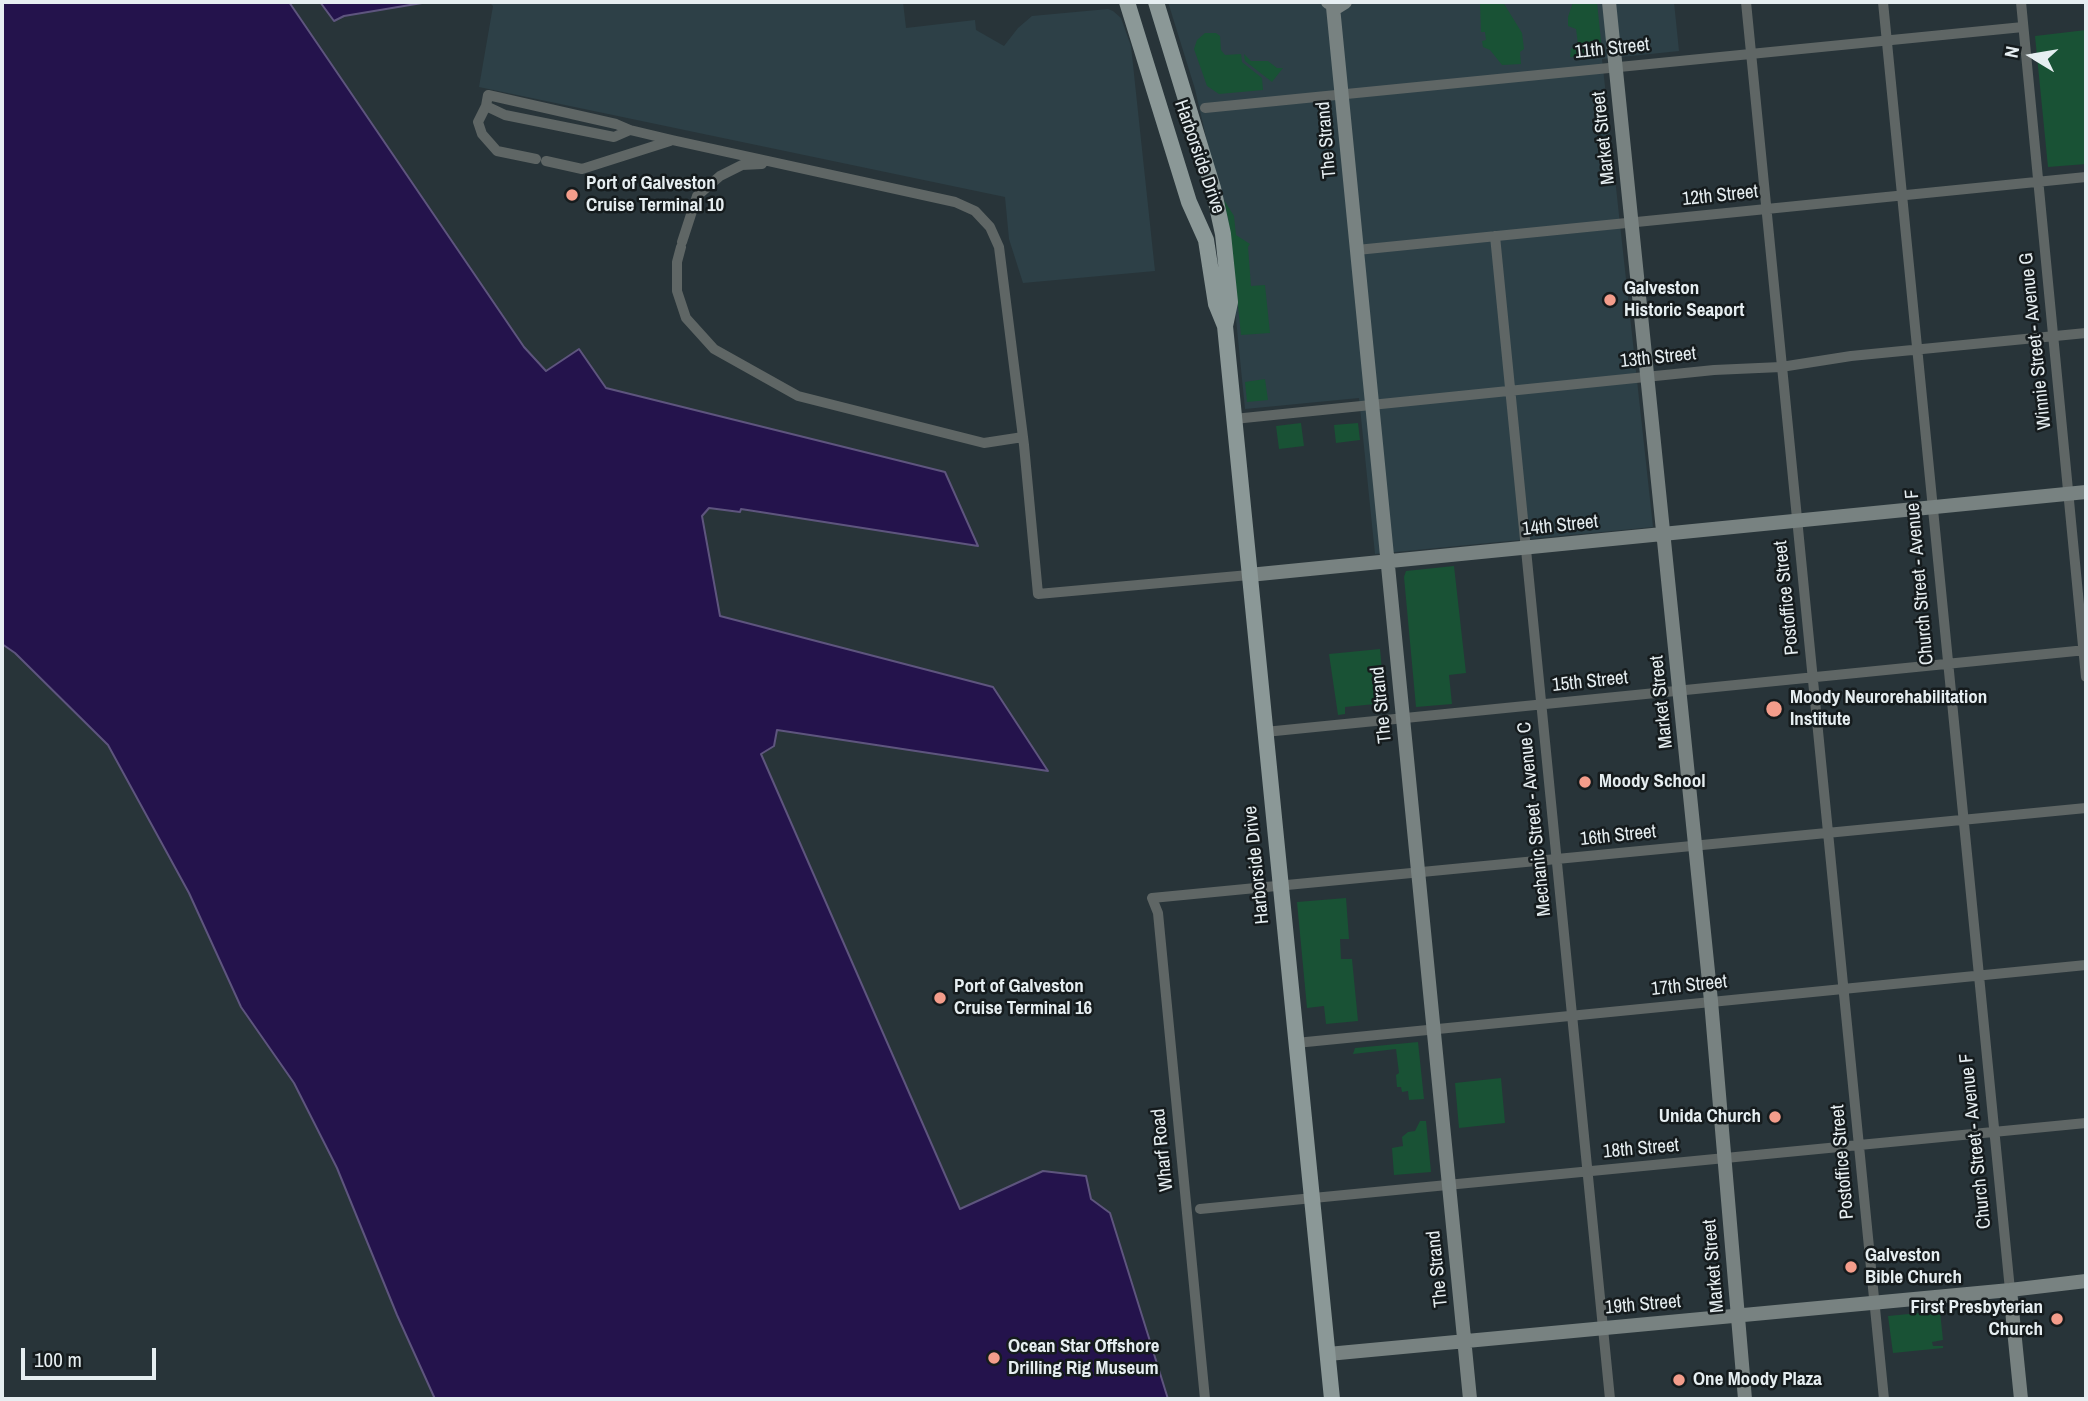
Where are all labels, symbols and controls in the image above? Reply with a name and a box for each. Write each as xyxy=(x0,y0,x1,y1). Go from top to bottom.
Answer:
north arrow xyxy=(1997,21,2067,91)
street label: 11th Street xyxy=(1573,34,1651,64)
text: N xyxy=(1998,44,2025,60)
street label: Market Street xyxy=(1588,90,1620,186)
street label: Harborside Drive xyxy=(1169,97,1229,217)
street label: The Strand xyxy=(1312,101,1342,179)
place label: Port of Galveston Cruise Terminal 10 xyxy=(586,173,724,217)
street label: 12th Street xyxy=(1681,181,1759,211)
marker: Port of Galveston Cruise Terminal 10 xyxy=(564,187,580,203)
street label: Winnie Street - Avenue G xyxy=(2015,251,2057,431)
place label: Galveston Historic Seaport xyxy=(1624,278,1744,322)
marker: Galveston Historic Seaport xyxy=(1602,292,1618,308)
street label: 13th Street xyxy=(1619,343,1697,373)
street label: Church Street - Avenue F xyxy=(1901,488,1939,666)
street label: 14th Street xyxy=(1521,511,1599,541)
street label: Postoffice Street xyxy=(1770,540,1804,656)
street label: Market Street xyxy=(1646,654,1678,750)
street label: The Strand xyxy=(1367,665,1397,745)
street label: 15th Street xyxy=(1551,667,1629,697)
place label: Moody Neurorehabilitation Institute xyxy=(1790,687,1987,731)
marker: Moody Neurorehabilitation Institute xyxy=(1764,699,1784,719)
street label: Mechanic Street - Avenue C xyxy=(1513,721,1557,917)
place label: Moody School xyxy=(1599,771,1705,793)
marker: Moody School xyxy=(1577,774,1593,790)
street label: Harborside Drive xyxy=(1239,805,1275,925)
street label: 16th Street xyxy=(1579,821,1657,851)
street label: 17th Street xyxy=(1650,971,1728,1001)
place label: Port of Galveston Cruise Terminal 16 xyxy=(954,976,1092,1020)
marker: Port of Galveston Cruise Terminal 16 xyxy=(932,990,948,1006)
street label: Church Street - Avenue F xyxy=(1955,1052,1997,1230)
street label: Postoffice Street xyxy=(1827,1104,1859,1220)
place label: Unida Church xyxy=(1659,1106,1761,1128)
street label: Wharf Road xyxy=(1147,1107,1179,1193)
marker: Unida Church xyxy=(1767,1109,1783,1125)
street label: 18th Street xyxy=(1602,1134,1680,1164)
street label: Market Street xyxy=(1699,1218,1729,1314)
street label: The Strand xyxy=(1423,1229,1453,1309)
place label: Galveston Bible Church xyxy=(1865,1245,1962,1289)
marker: Galveston Bible Church xyxy=(1843,1259,1859,1275)
street label: 19th Street xyxy=(1604,1290,1682,1320)
place label: First Presbyterian Church xyxy=(1911,1297,2043,1341)
marker: First Presbyterian Church xyxy=(2049,1311,2065,1327)
scale bar xyxy=(24,1334,159,1378)
place label: Ocean Star Offshore Drilling Rig Museum xyxy=(1008,1336,1160,1380)
text: 100 m xyxy=(34,1345,82,1374)
marker: Ocean Star Offshore Drilling Rig Museum xyxy=(986,1350,1002,1366)
place label: One Moody Plaza xyxy=(1693,1369,1822,1391)
marker: One Moody Plaza xyxy=(1671,1372,1687,1388)

